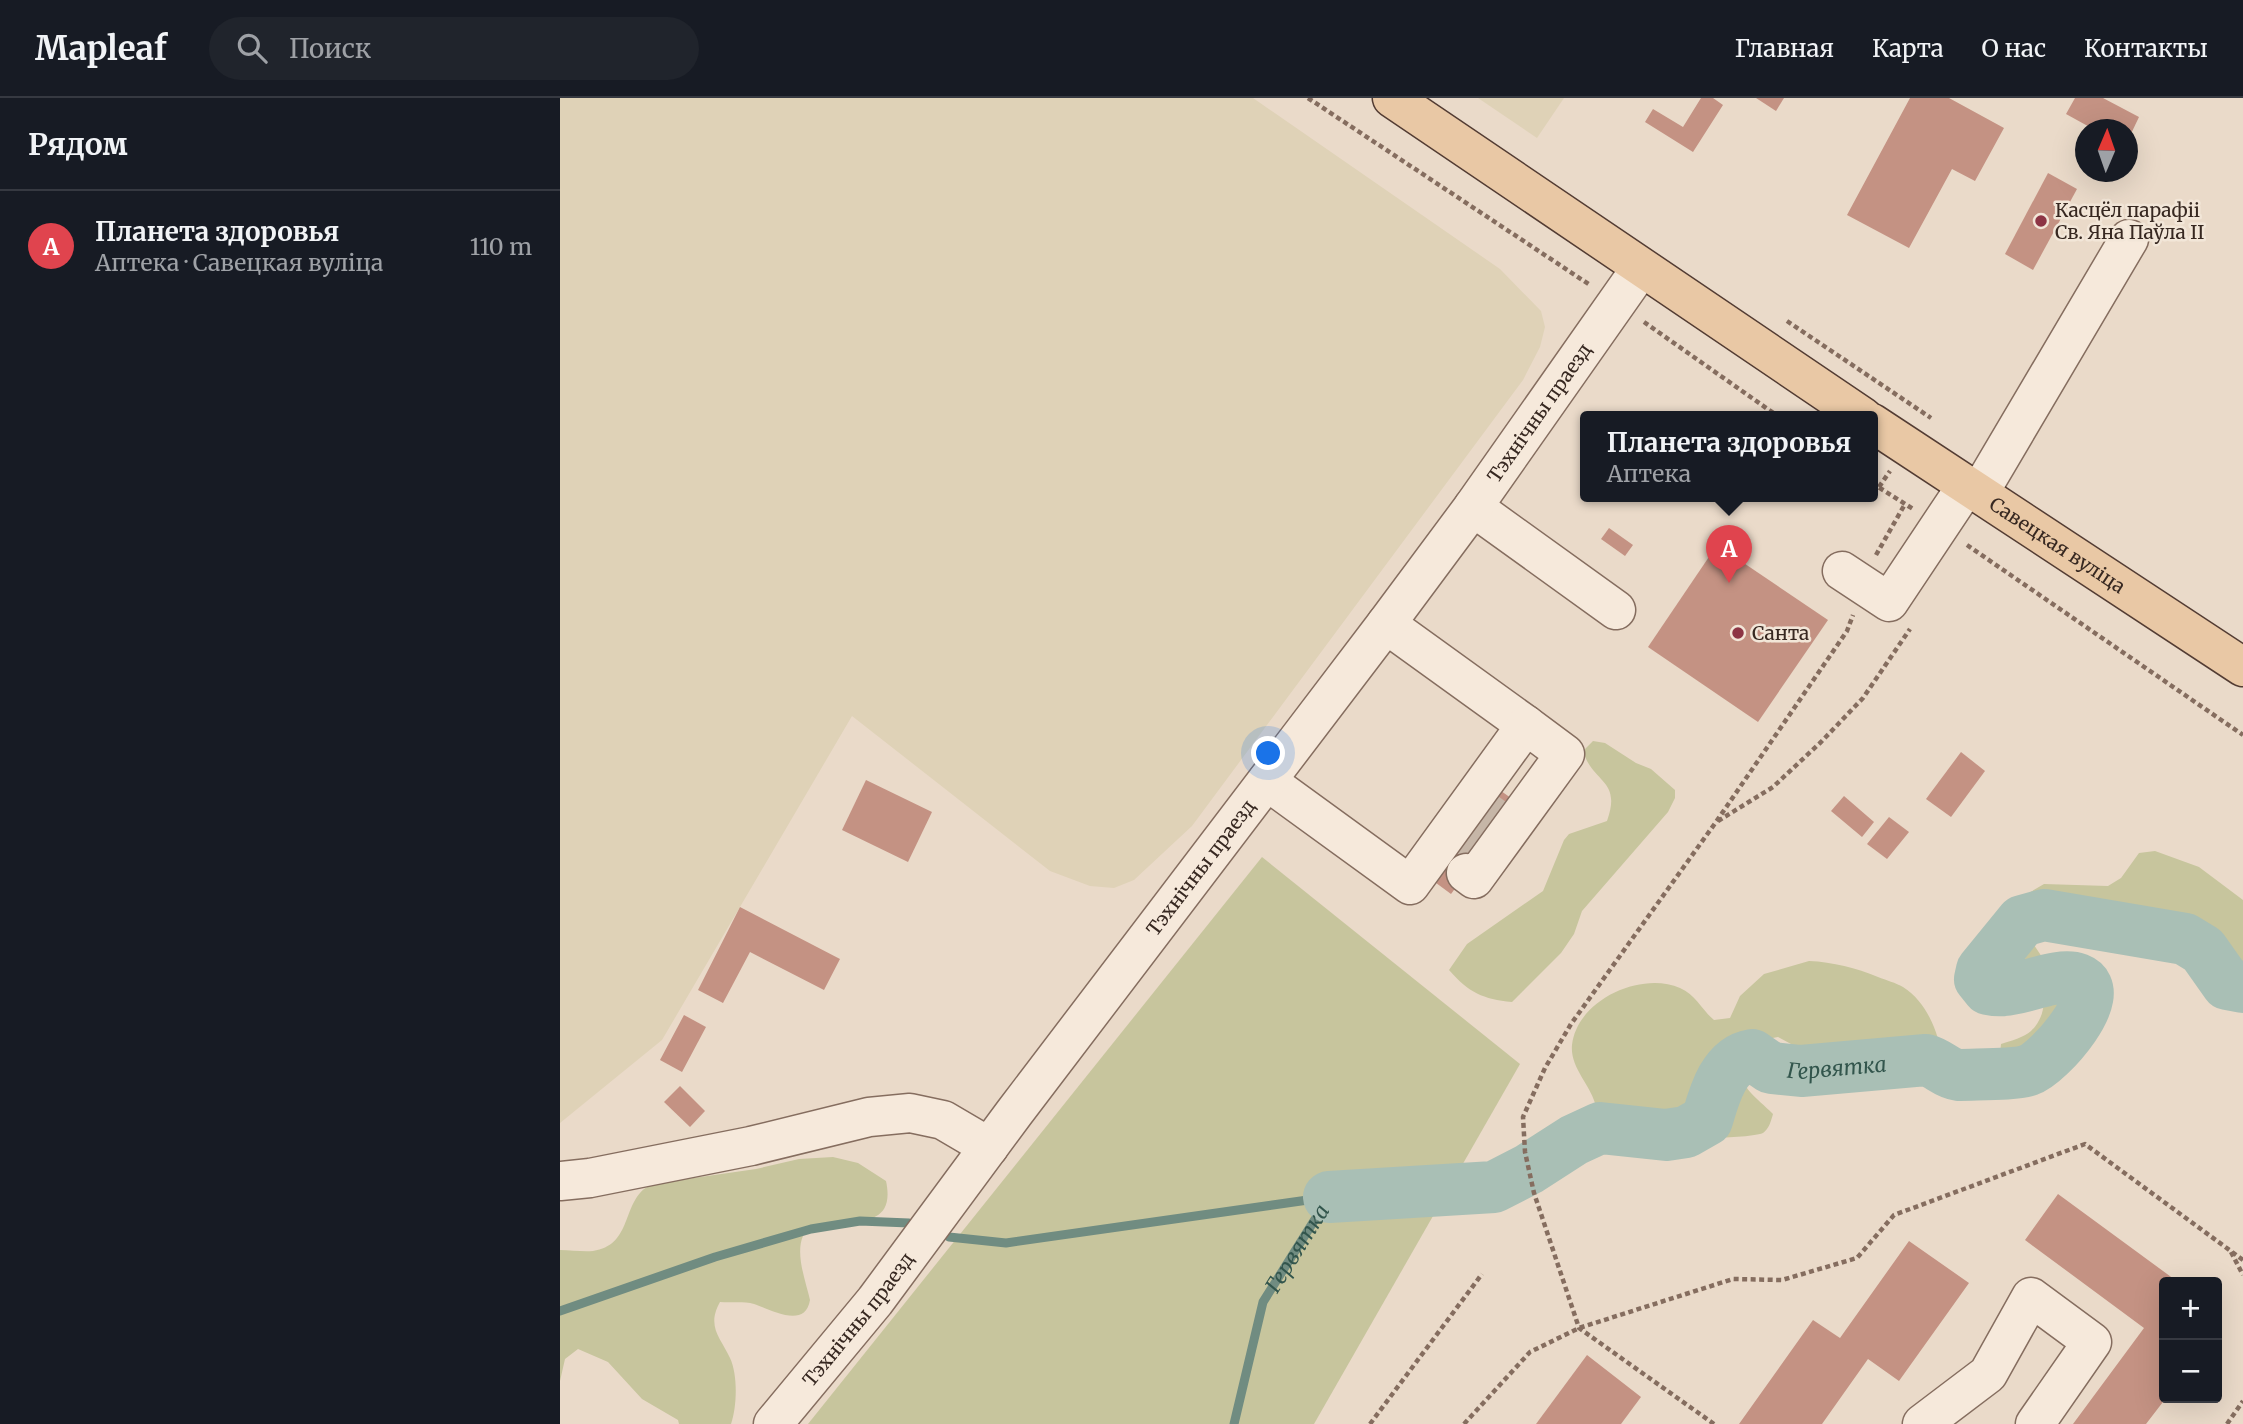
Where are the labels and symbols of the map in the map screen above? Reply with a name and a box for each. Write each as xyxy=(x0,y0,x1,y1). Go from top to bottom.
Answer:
north arrow xyxy=(2075,119,2138,182)
place label: Касцёл парафіі Св. Яна Паўла II xyxy=(2055,198,2204,244)
marker: Касцёл парафіі Св. Яна Паўла II xyxy=(2033,213,2049,229)
street label: Тэхнічны праезд xyxy=(1482,338,1597,487)
street label: Савецкая вуліца xyxy=(1985,492,2130,598)
pin: A xyxy=(1706,525,1752,583)
place label: Санта xyxy=(1752,621,1809,645)
marker: Санта xyxy=(1730,625,1746,641)
your location xyxy=(1251,736,1285,770)
street label: Тэхнічны праезд xyxy=(1141,795,1260,940)
water label: Гервятка xyxy=(1786,1050,1887,1085)
water label: Гервятка xyxy=(1259,1199,1335,1298)
street label: Тэхнічны праезд xyxy=(797,1247,919,1391)

